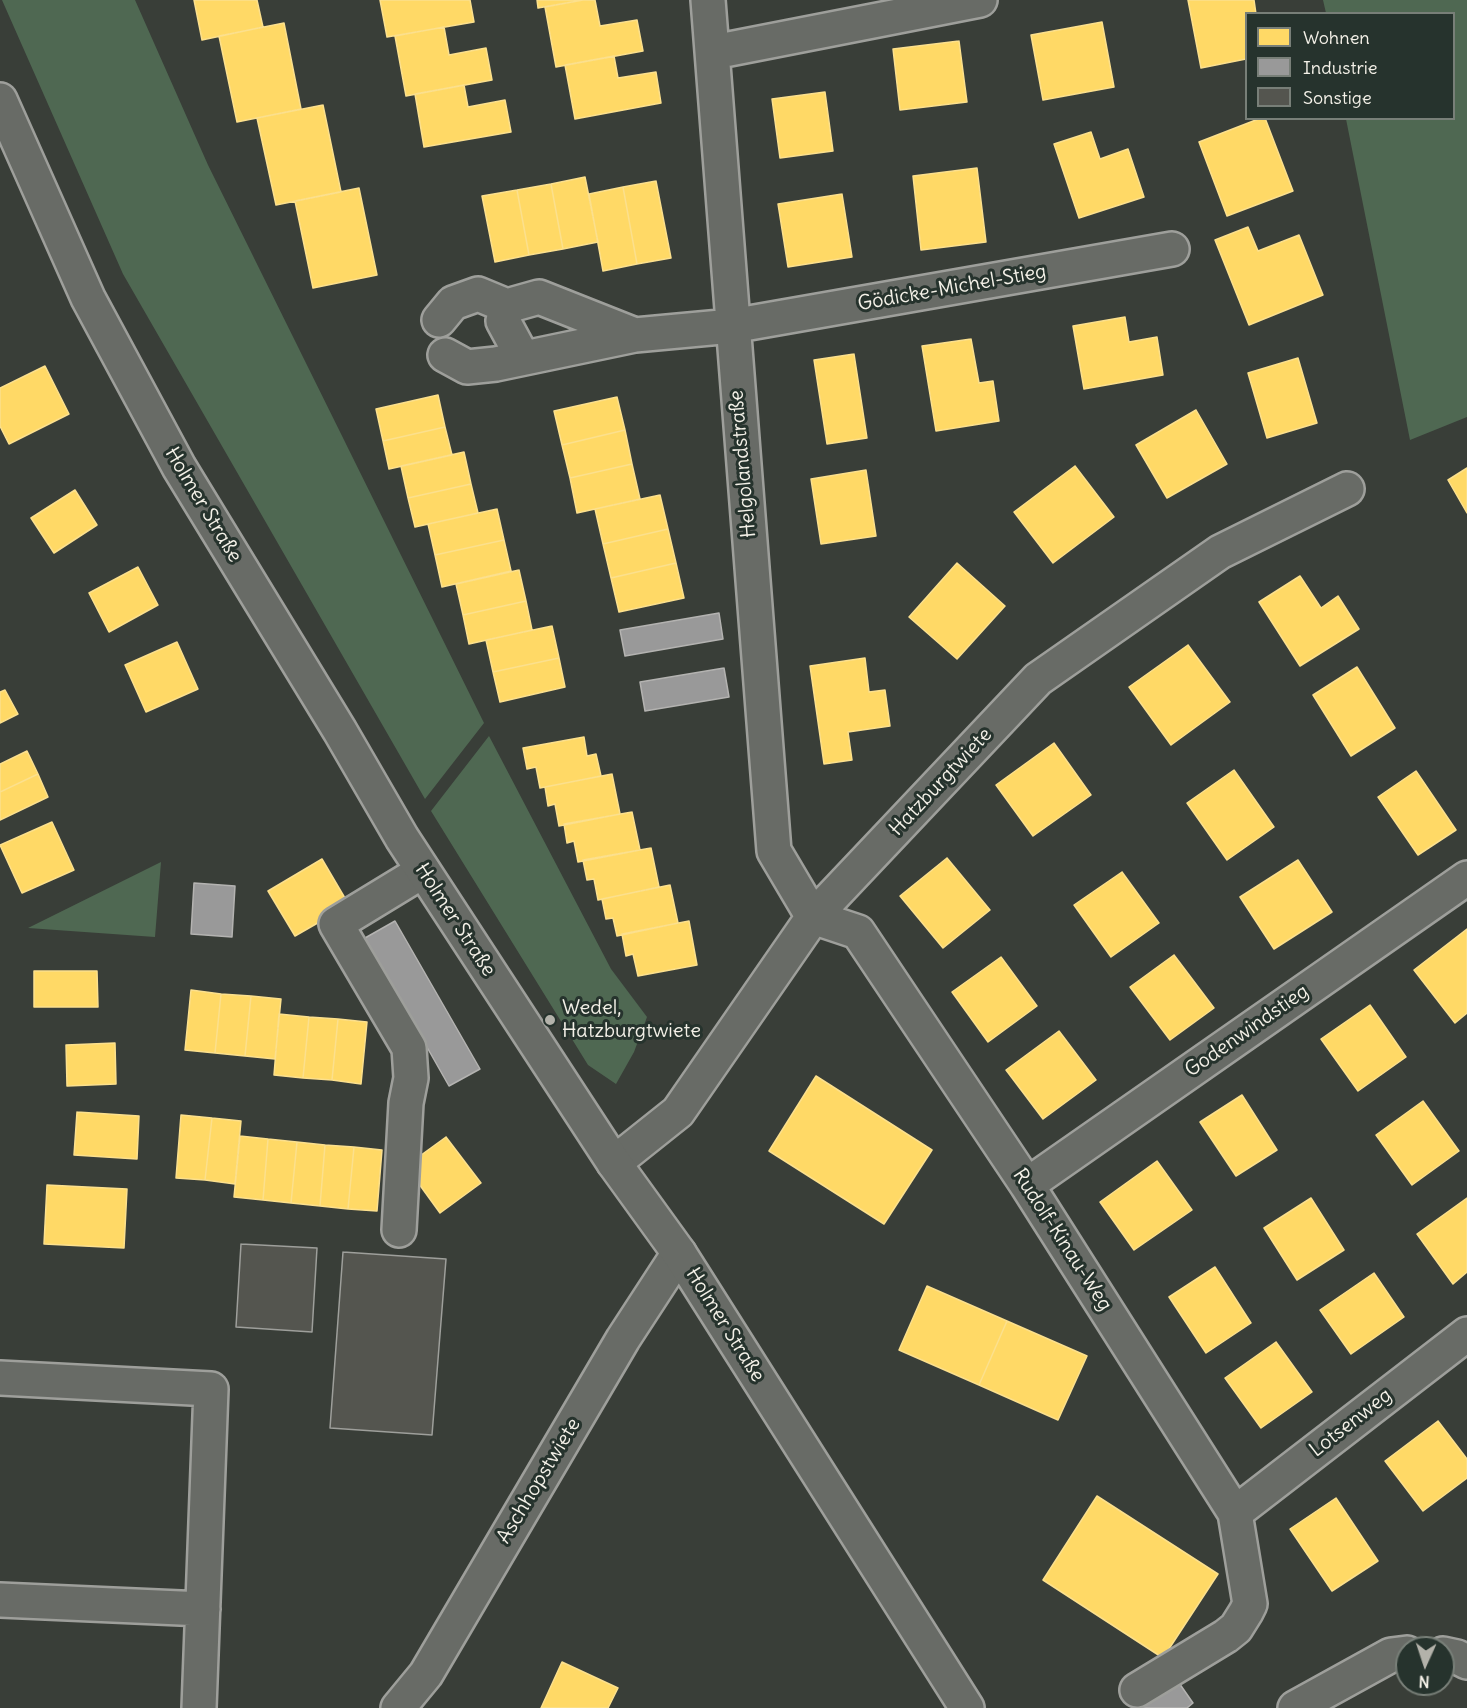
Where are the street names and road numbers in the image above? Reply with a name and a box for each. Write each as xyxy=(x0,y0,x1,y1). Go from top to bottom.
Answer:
street label: Gödicke-Michel-Stieg xyxy=(856,260,1048,316)
street label: Helgolandstraße xyxy=(725,389,761,539)
street label: Holmer Straße xyxy=(159,443,247,567)
street label: Hatzburgtwiete xyxy=(885,723,997,841)
street label: Holmer Straße xyxy=(410,859,500,981)
street label: Godenwindstieg xyxy=(1181,979,1313,1083)
street label: Rudolf-Kinau-Weg xyxy=(1007,1164,1117,1316)
street label: Holmer Straße xyxy=(680,1264,770,1386)
street label: Lotsenweg xyxy=(1305,1384,1397,1462)
street label: Aschhopstwiete xyxy=(492,1414,586,1548)

